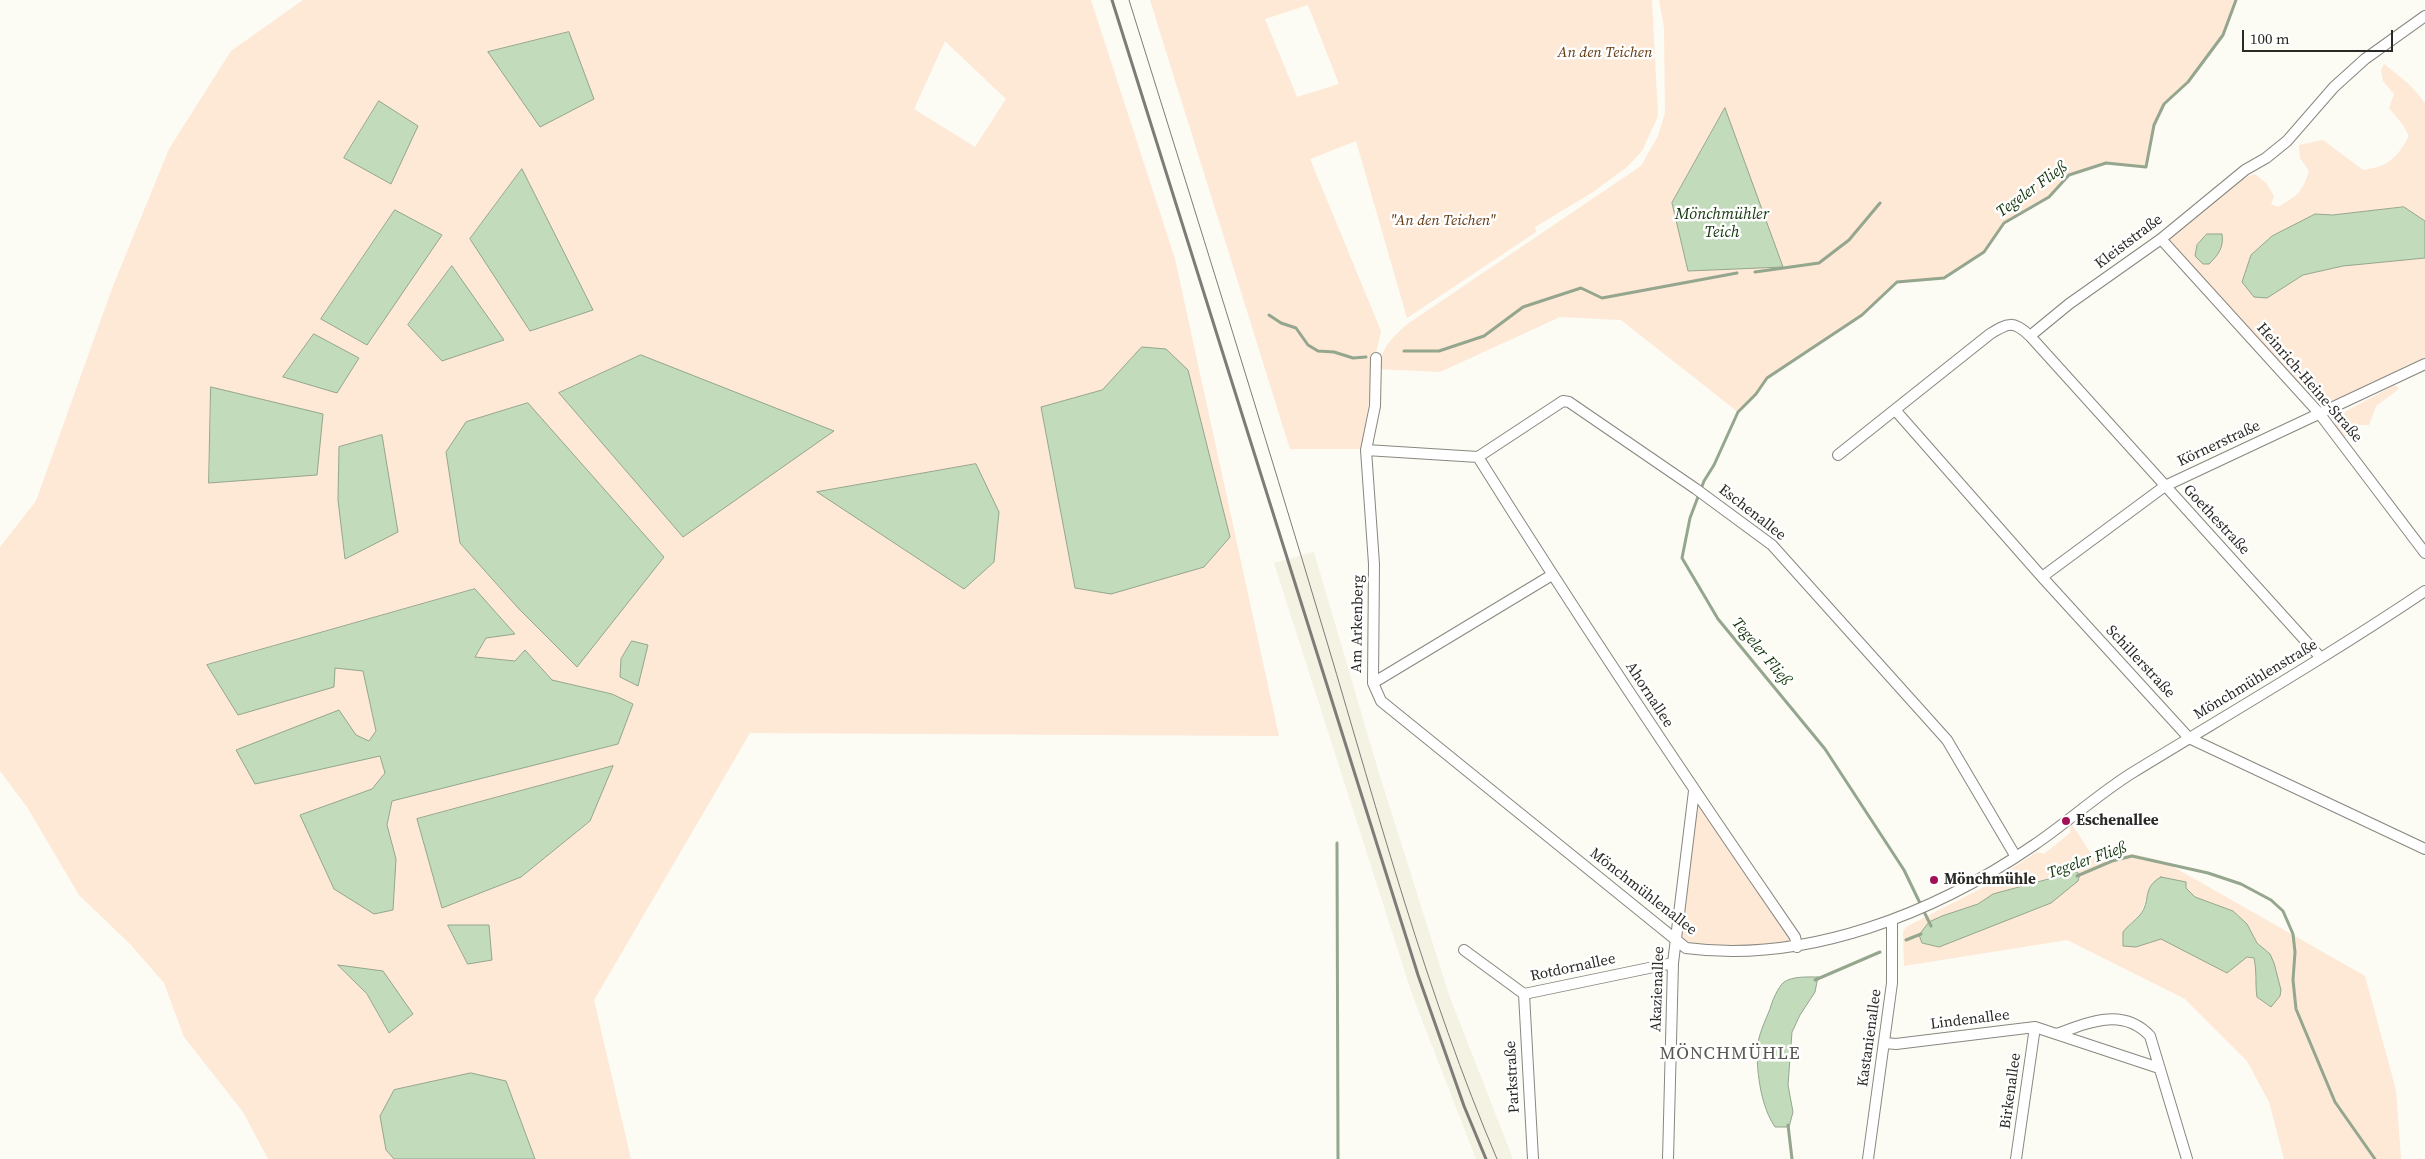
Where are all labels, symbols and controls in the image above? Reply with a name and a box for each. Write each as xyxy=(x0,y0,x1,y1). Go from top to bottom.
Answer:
scale bar xyxy=(2245,20,2396,52)
text: 100 m xyxy=(2250,28,2290,49)
park label: An den Teichen xyxy=(1558,44,1652,62)
water label: Tegeler Fließ xyxy=(1993,158,2071,222)
water label: Mönchmühler Teich xyxy=(1675,205,1769,243)
street label: Kleiststraße xyxy=(2092,211,2166,273)
park label: "An den Teichen" xyxy=(1390,212,1496,230)
street label: Heinrich-Heine-Straße xyxy=(2252,320,2366,446)
street label: Körnerstraße xyxy=(2175,417,2263,471)
street label: Eschenallee xyxy=(1715,481,1789,545)
street label: Goethestraße xyxy=(2179,481,2253,559)
street label: Am Arkenberg xyxy=(1348,575,1368,673)
water label: Tegeler Fließ xyxy=(1727,614,1795,690)
street label: Schillerstraße xyxy=(2102,622,2178,702)
street label: Mönchmühlenstraße xyxy=(2191,636,2321,724)
street label: Ahornallee xyxy=(1621,659,1677,731)
place label: Eschenallee xyxy=(2076,812,2159,830)
marker: Eschenallee xyxy=(2060,815,2072,827)
water label: Tegeler Fließ xyxy=(2045,839,2129,883)
street label: Mönchmühlenallee xyxy=(1586,845,1700,939)
place label: Mönchmühle xyxy=(1944,871,2036,889)
marker: Mönchmühle xyxy=(1928,874,1940,886)
street label: Akazienallee xyxy=(1648,946,1668,1032)
street label: Rotdornallee xyxy=(1529,950,1617,986)
street label: Kastanienallee xyxy=(1854,988,1886,1088)
street label: Lindenallee xyxy=(1929,1006,2011,1034)
street label: Parkstraße xyxy=(1502,1040,1524,1114)
district label: MÖNCHMÜHLE xyxy=(1658,1043,1802,1065)
street label: Birkenallee xyxy=(1997,1052,2025,1130)

